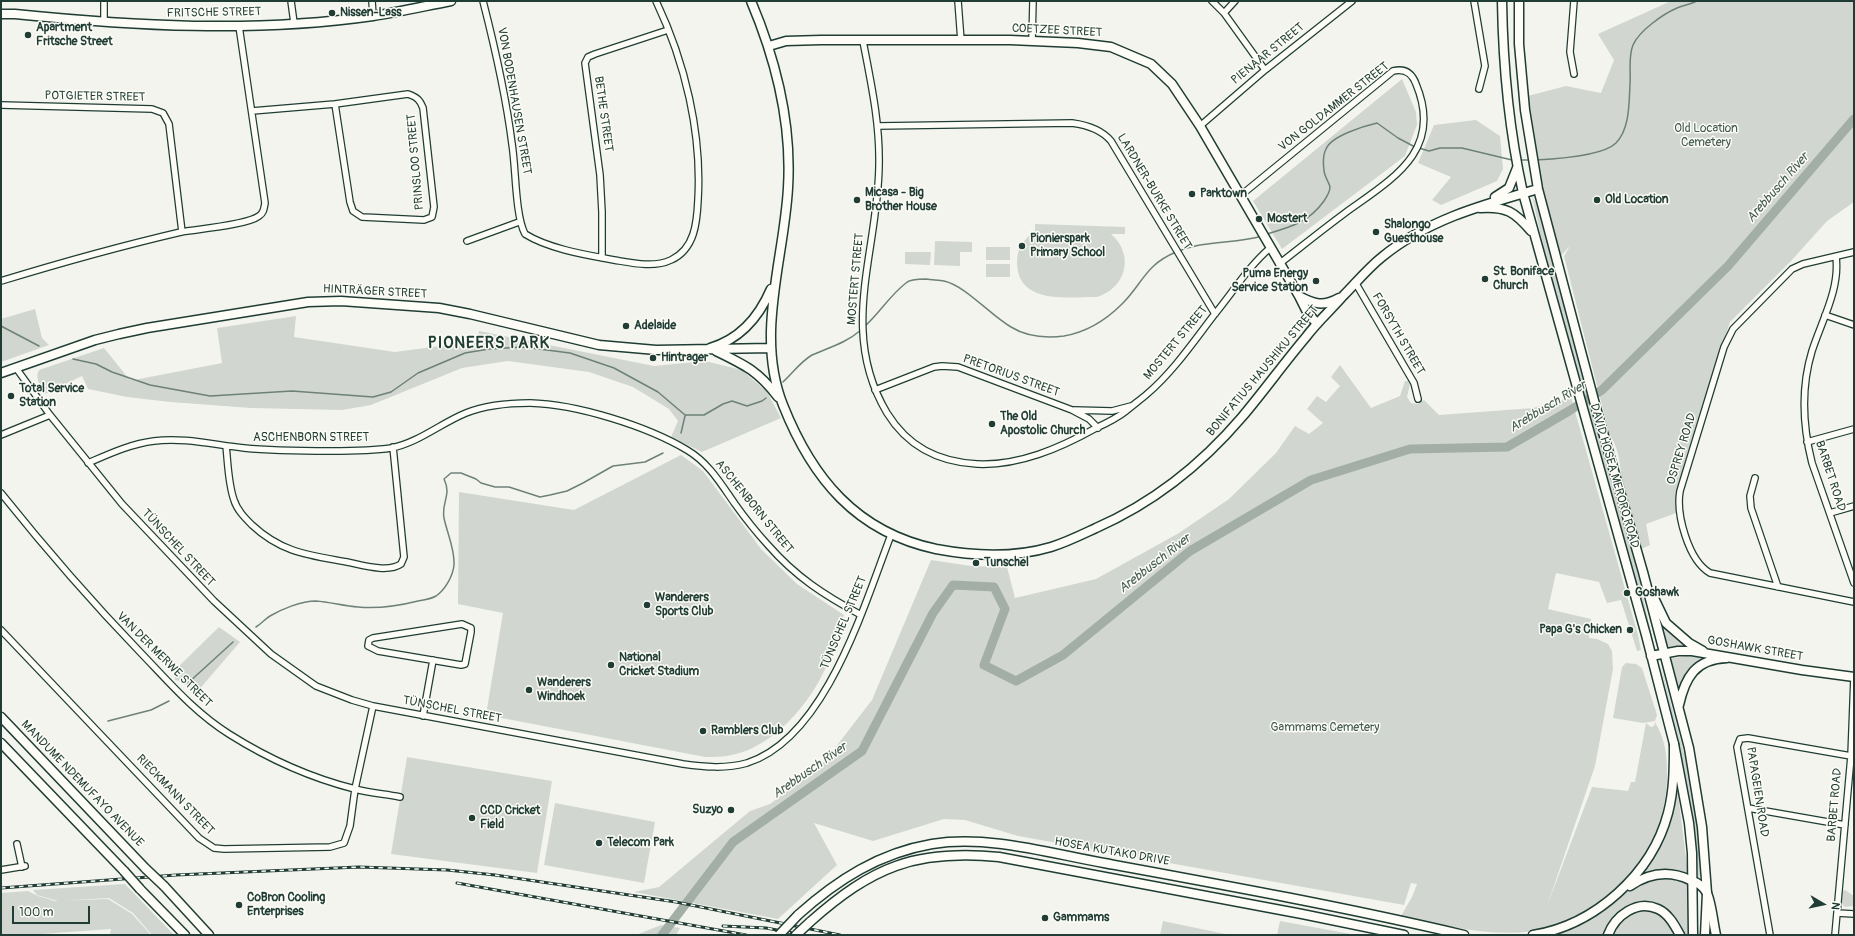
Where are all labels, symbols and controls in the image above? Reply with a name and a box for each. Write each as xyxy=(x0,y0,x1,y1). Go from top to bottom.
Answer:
street label: FRITSCHE STREET xyxy=(166,5,262,21)
place label: Nissen-Lass xyxy=(340,6,402,20)
marker: Nissen-Lass xyxy=(327,8,337,18)
street label: PIENAAR STREET xyxy=(1229,20,1307,88)
place label: Apartment Fritsche Street xyxy=(36,21,113,49)
street label: COETZEE STREET xyxy=(1011,21,1103,41)
street label: VON BODENHAUSEN STREET xyxy=(494,26,534,176)
marker: Apartment Fritsche Street xyxy=(23,30,33,40)
street label: VON GOLDAMMER STREET xyxy=(1276,59,1392,155)
street label: BETHE STREET xyxy=(591,75,615,153)
street label: POTGIETER STREET xyxy=(45,89,145,105)
street label: PRINSLOO STREET xyxy=(405,113,427,211)
park label: Old Location Cemetery xyxy=(1674,122,1738,150)
street label: LARDNER-BURKE STREET xyxy=(1114,131,1194,253)
water label: Arebbusch River xyxy=(1744,150,1812,226)
place label: Micasa - Big Brother House xyxy=(865,186,937,214)
place label: Parktown xyxy=(1200,187,1247,201)
marker: Parktown xyxy=(1187,189,1197,199)
place label: Old Location xyxy=(1605,193,1669,207)
marker: Micasa - Big Brother House xyxy=(852,195,862,205)
marker: Old Location xyxy=(1592,195,1602,205)
place label: Mostert xyxy=(1267,212,1307,226)
marker: Mostert xyxy=(1254,214,1264,224)
place label: Shalongo Guesthouse xyxy=(1384,218,1443,246)
marker: Shalongo Guesthouse xyxy=(1371,227,1381,237)
street label: MOSTERT STREET xyxy=(845,232,867,326)
place label: Pionierspark Primary School xyxy=(1030,232,1105,260)
marker: Pionierspark Primary School xyxy=(1017,241,1027,251)
place label: St. Boniface Church xyxy=(1493,265,1554,293)
place label: Puma Energy Service Station xyxy=(1232,267,1308,295)
marker: St. Boniface Church xyxy=(1480,274,1490,284)
marker: Puma Energy Service Station xyxy=(1311,276,1321,286)
street label: HINTRÄGER STREET xyxy=(323,282,427,302)
street label: FORSYTH STREET xyxy=(1369,290,1427,378)
street label: MOSTERT STREET xyxy=(1141,303,1211,383)
street label: BONIFATIUS HAUSHIKU STREET xyxy=(1204,303,1322,439)
place label: Adelaide xyxy=(634,319,676,333)
marker: Adelaide xyxy=(621,321,631,331)
district label: PIONEERS PARK xyxy=(428,334,550,354)
place label: Hintrager xyxy=(661,351,708,365)
street label: PRETORIUS STREET xyxy=(961,352,1061,400)
marker: Hintrager xyxy=(648,353,658,363)
water label: Arebbusch River xyxy=(1507,378,1589,436)
place label: Total Service Station xyxy=(19,382,84,410)
marker: Total Service Station xyxy=(6,391,16,401)
street label: DAVID HOSEA MERORO ROAD xyxy=(1586,402,1642,550)
place label: The Old Apostolic Church xyxy=(1000,410,1085,438)
street label: OSPREY ROAD xyxy=(1664,412,1700,486)
marker: The Old Apostolic Church xyxy=(987,419,997,429)
street label: ASCHENBORN STREET xyxy=(253,431,369,445)
street label: BARBET ROAD xyxy=(1812,439,1848,513)
street label: ASCHENBORN STREET xyxy=(712,457,796,557)
street label: TÜNSCHEL STREET xyxy=(139,506,217,590)
water label: Arebbusch River xyxy=(1116,531,1194,597)
place label: Tunschel xyxy=(984,556,1029,570)
marker: Tunschel xyxy=(971,558,981,568)
street label: TÜNSCHEL STREET xyxy=(818,574,870,672)
place label: Goshawk xyxy=(1635,586,1679,600)
marker: Goshawk xyxy=(1622,588,1632,598)
place label: Wanderers Sports Club xyxy=(655,591,713,619)
marker: Wanderers Sports Club xyxy=(642,600,652,610)
street label: VAN DER MERWE STREET xyxy=(113,609,215,711)
place label: Papa G's Chicken xyxy=(1539,623,1622,637)
marker: Papa G's Chicken xyxy=(1625,625,1635,635)
street label: GOSHAWK STREET xyxy=(1706,633,1804,665)
place label: National Cricket Stadium xyxy=(619,651,699,679)
marker: National Cricket Stadium xyxy=(606,660,616,670)
place label: Wanderers Windhoek xyxy=(537,676,591,704)
marker: Wanderers Windhoek xyxy=(524,685,534,695)
street label: TÜNSCHEL STREET xyxy=(401,693,503,727)
street label: MANDUME NDEMUFAYO AVENUE xyxy=(18,718,146,850)
park label: Gammams Cemetery xyxy=(1271,721,1379,735)
place label: Ramblers Club xyxy=(711,724,783,738)
marker: Ramblers Club xyxy=(698,726,708,736)
water label: Arebbusch River xyxy=(770,740,850,802)
street label: PAPAGEIEN ROAD xyxy=(1743,746,1771,838)
street label: RIECKMANN STREET xyxy=(133,752,217,838)
street label: BARBET ROAD xyxy=(1825,768,1845,842)
place label: Suzyo xyxy=(692,803,723,817)
place label: CCD Cricket Field xyxy=(480,804,540,832)
marker: Suzyo xyxy=(726,805,736,815)
marker: CCD Cricket Field xyxy=(467,813,477,823)
street label: HOSEA KUTAKO DRIVE xyxy=(1053,835,1171,869)
place label: Telecom Park xyxy=(607,836,674,850)
marker: Telecom Park xyxy=(594,838,604,848)
north arrow xyxy=(1803,884,1843,924)
place label: CoBron Cooling Enterprises xyxy=(247,891,325,919)
scale bar xyxy=(14,898,92,924)
marker: CoBron Cooling Enterprises xyxy=(234,900,244,910)
text: N xyxy=(1828,901,1842,911)
text: 100 m xyxy=(19,905,53,920)
place label: Gammams xyxy=(1053,911,1109,925)
marker: Gammams xyxy=(1040,913,1050,923)

